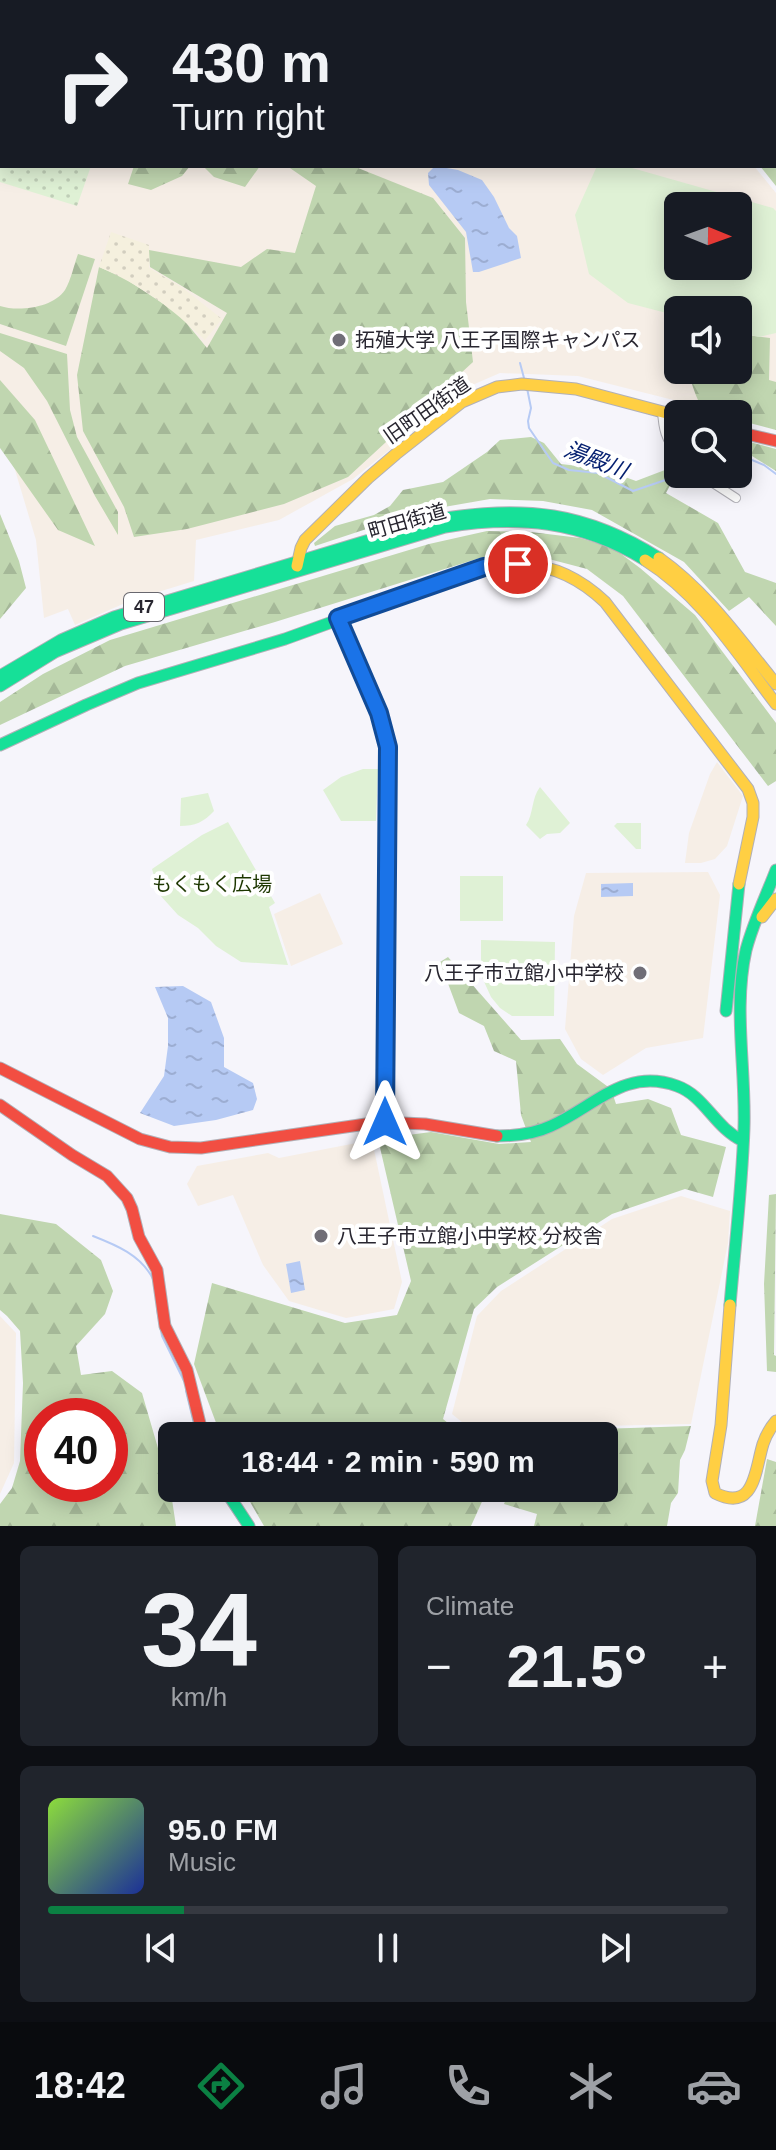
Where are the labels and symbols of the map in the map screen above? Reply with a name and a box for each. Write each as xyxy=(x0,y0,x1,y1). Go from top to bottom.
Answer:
north arrow xyxy=(664,192,752,280)
place label: 拓殖大学 八王子国際キャンパス xyxy=(355,329,641,351)
marker: 拓殖大学 八王子国際キャンパス xyxy=(330,331,348,349)
street label: 旧町田街道 xyxy=(380,372,474,448)
water label: 湯殿川 xyxy=(561,437,633,484)
street label: 町田街道 xyxy=(366,499,448,543)
pin xyxy=(484,530,552,598)
road number: 47 xyxy=(124,593,164,621)
park label: もくもく広場 xyxy=(152,873,272,895)
place label: 八王子市立館小中学校 xyxy=(424,962,624,984)
marker: 八王子市立館小中学校 xyxy=(631,964,649,982)
position arrow xyxy=(343,1080,427,1164)
place label: 八王子市立館小中学校 分校舎 xyxy=(337,1225,603,1247)
marker: 八王子市立館小中学校 分校舎 xyxy=(312,1227,330,1245)
speed limit sign: 40 xyxy=(24,1398,128,1502)

